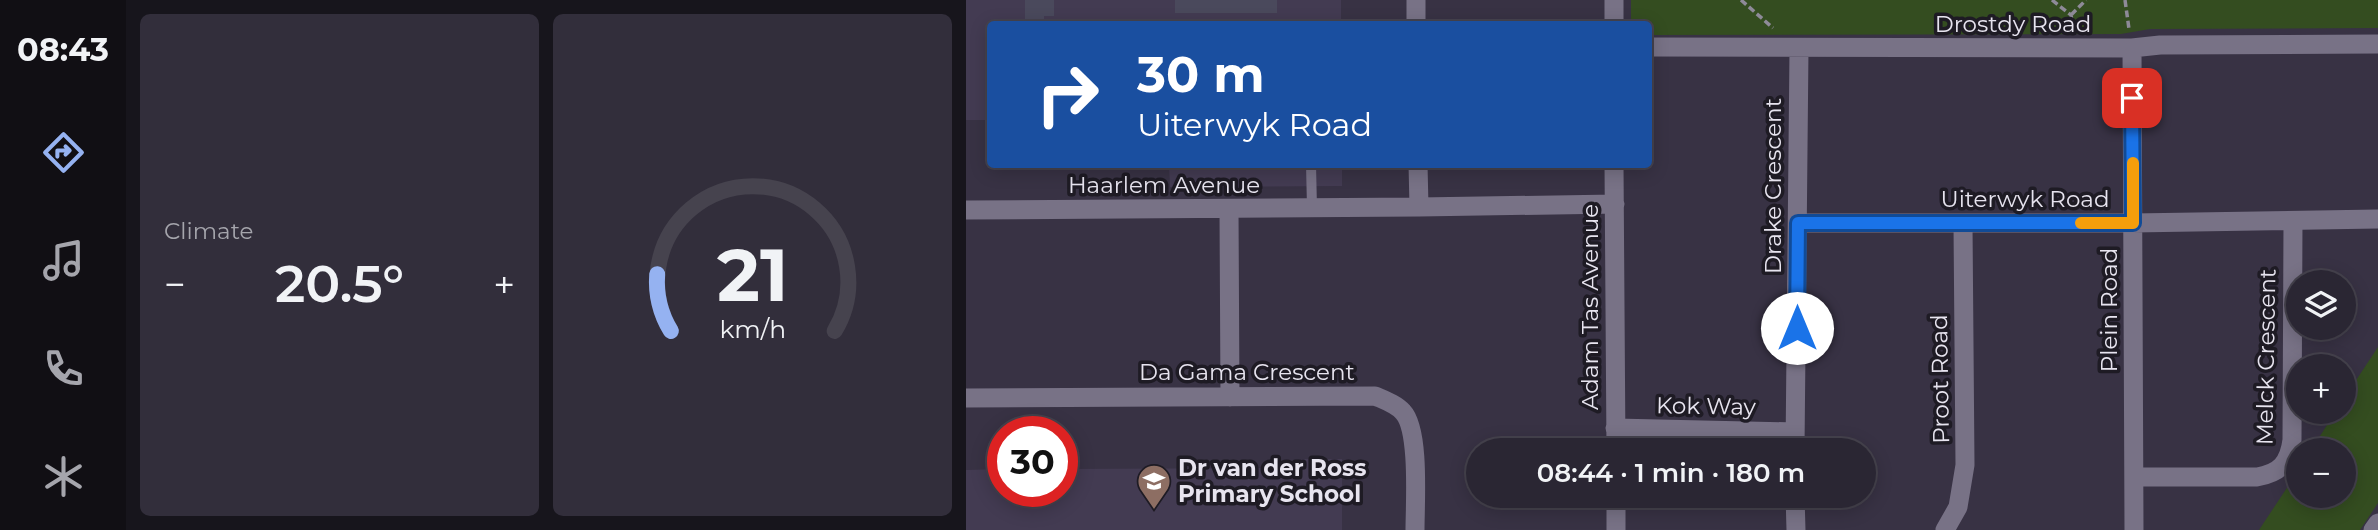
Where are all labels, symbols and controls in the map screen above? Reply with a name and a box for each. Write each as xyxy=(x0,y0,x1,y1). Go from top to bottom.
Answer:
street label: Drostdy Road xyxy=(1935,10,2091,38)
text: 08:43 xyxy=(17,30,109,69)
text: 30 m xyxy=(1137,45,1265,104)
icon: right xyxy=(1022,49,1113,140)
pin xyxy=(2102,68,2162,128)
icon: arrive xyxy=(2113,79,2151,117)
street label: Drake Crescent xyxy=(1759,98,1787,274)
text: Uiterwyk Road xyxy=(1137,105,1372,144)
icon: directions xyxy=(39,128,88,177)
street label: Haarlem Avenue xyxy=(1068,171,1260,199)
street label: Uiterwyk Road xyxy=(1940,185,2110,213)
street label: Adam Tas Avenue xyxy=(1576,204,1604,410)
text: Climate xyxy=(164,217,253,245)
text: 21 xyxy=(717,231,788,319)
icon: music xyxy=(39,236,88,285)
street label: Plein Road xyxy=(2095,248,2123,372)
text: 20.5° xyxy=(275,252,404,315)
text: − xyxy=(164,261,186,308)
text: + xyxy=(493,261,515,308)
street label: Melck Crescent xyxy=(2250,269,2282,445)
map controls xyxy=(2286,270,2356,508)
button: layers xyxy=(2286,270,2356,340)
position arrow xyxy=(1760,291,1834,365)
text: km/h xyxy=(719,314,786,344)
street label: Proot Road xyxy=(1925,314,1955,444)
icon: phone xyxy=(39,344,88,393)
button: + xyxy=(2286,354,2356,424)
street label: Da Gama Crescent xyxy=(1139,358,1355,386)
street label: Kok Way xyxy=(1656,391,1757,421)
speed limit sign: 30 xyxy=(987,416,1078,507)
button: − xyxy=(2286,438,2356,508)
icon: climate xyxy=(39,452,88,501)
place label: Dr van der Ross Primary School xyxy=(1178,454,1367,508)
text: 08:44 · 1 min · 180 m xyxy=(1537,457,1805,489)
school or university icon: Dr van der Ross Primary School xyxy=(1135,462,1173,511)

